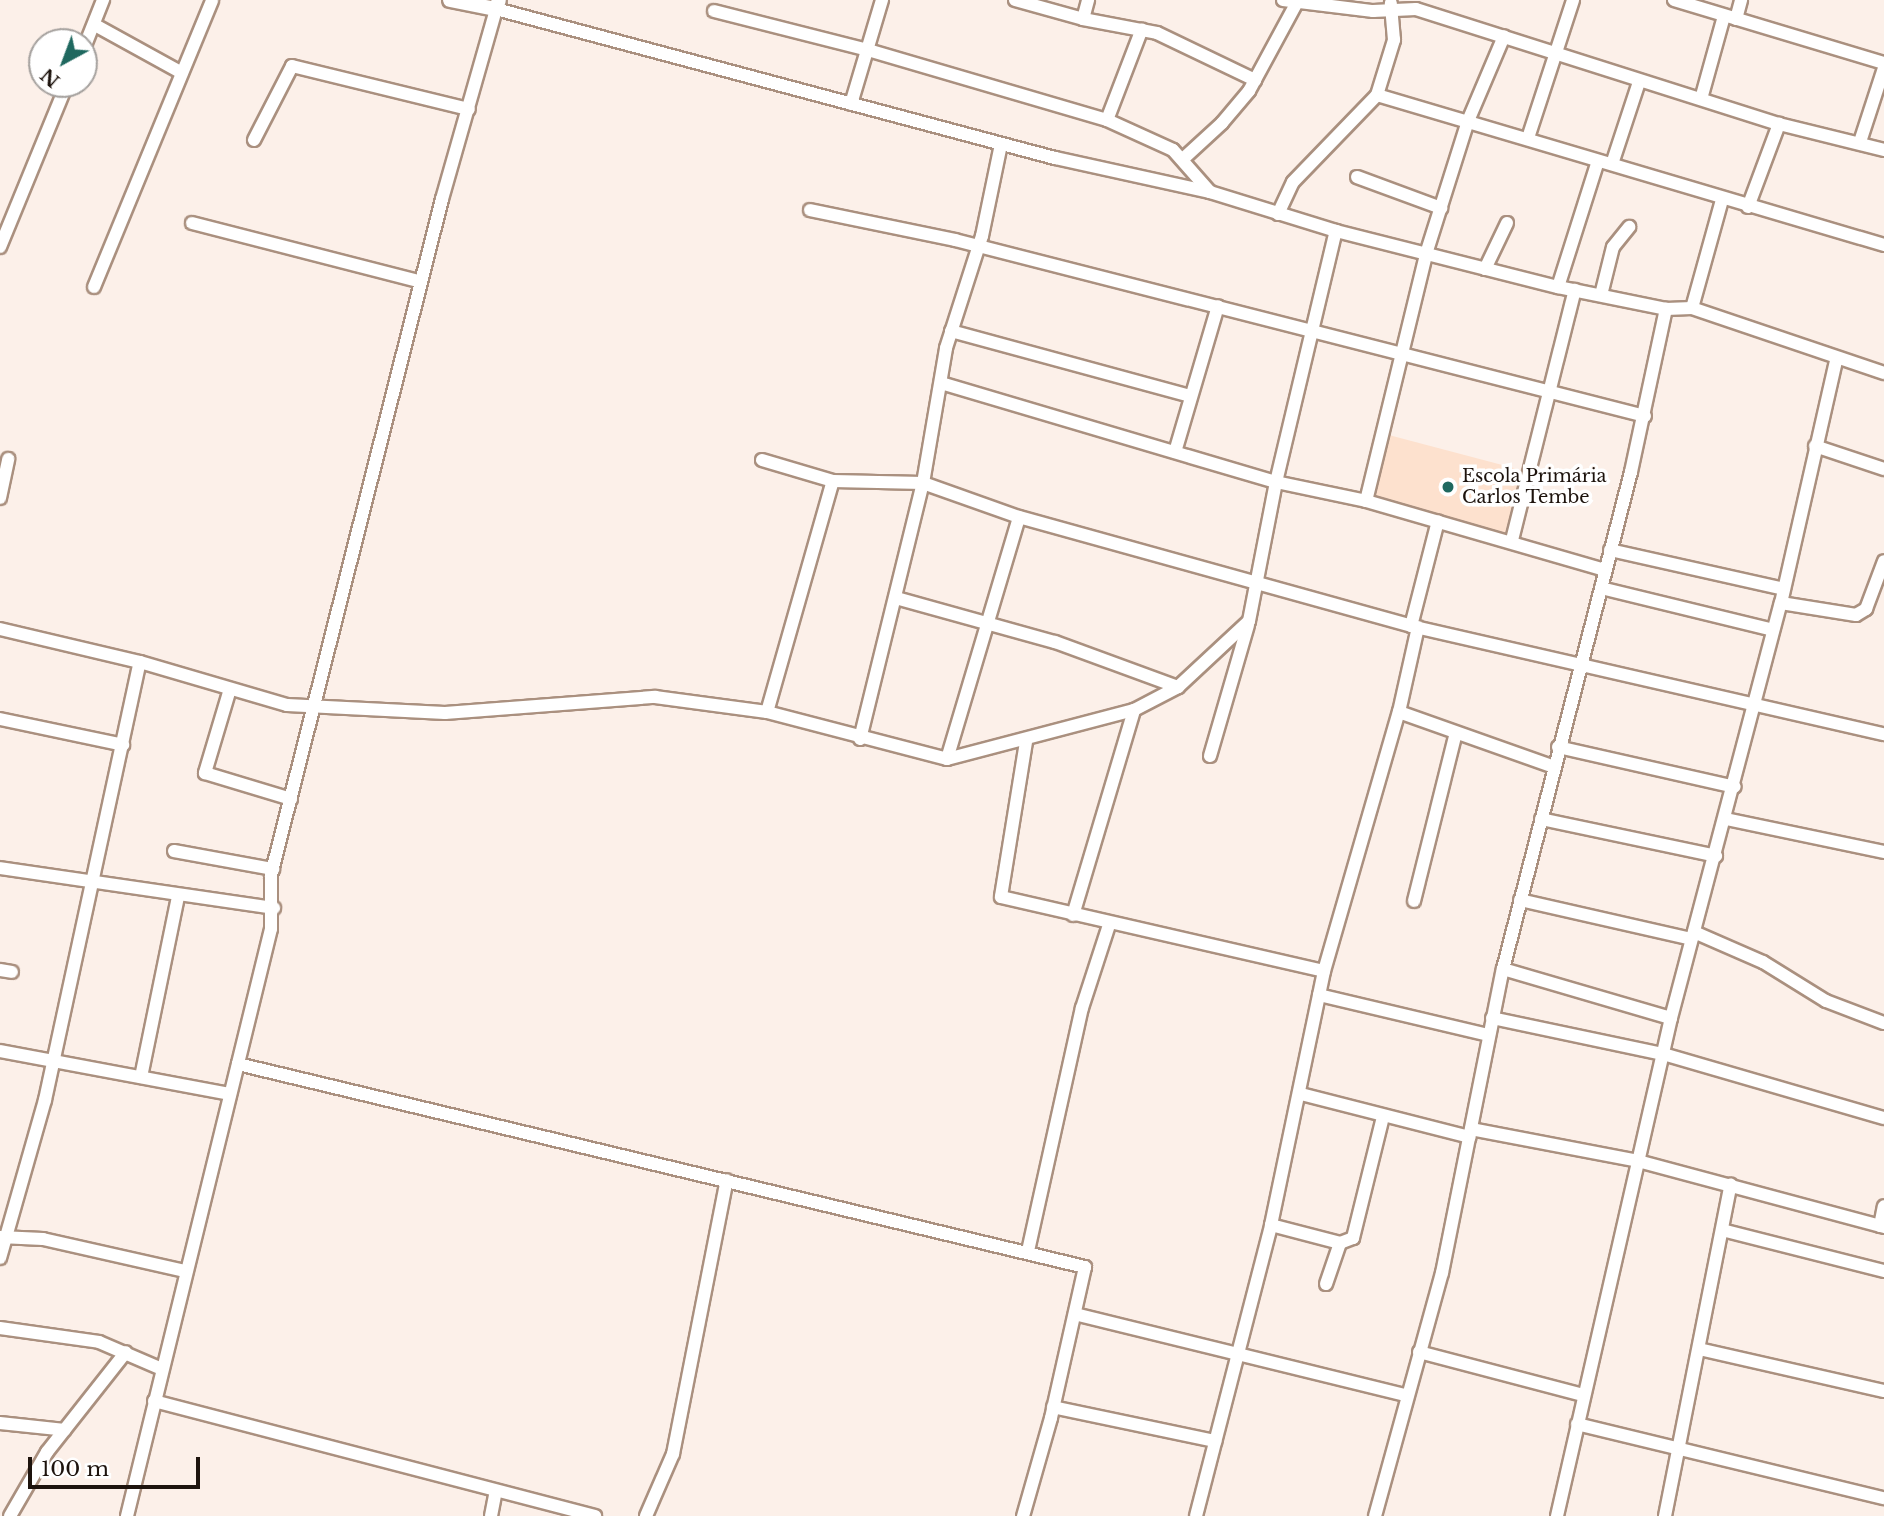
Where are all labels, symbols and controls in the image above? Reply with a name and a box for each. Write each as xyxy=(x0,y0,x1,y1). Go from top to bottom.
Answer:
north arrow xyxy=(28,28,98,98)
text: N xyxy=(36,63,64,92)
place label: Escola Primária Carlos Tembe xyxy=(1462,466,1607,508)
marker: Escola Primária Carlos Tembe xyxy=(1440,479,1456,495)
scale bar xyxy=(32,1442,203,1486)
text: 100 m xyxy=(41,1456,109,1482)

